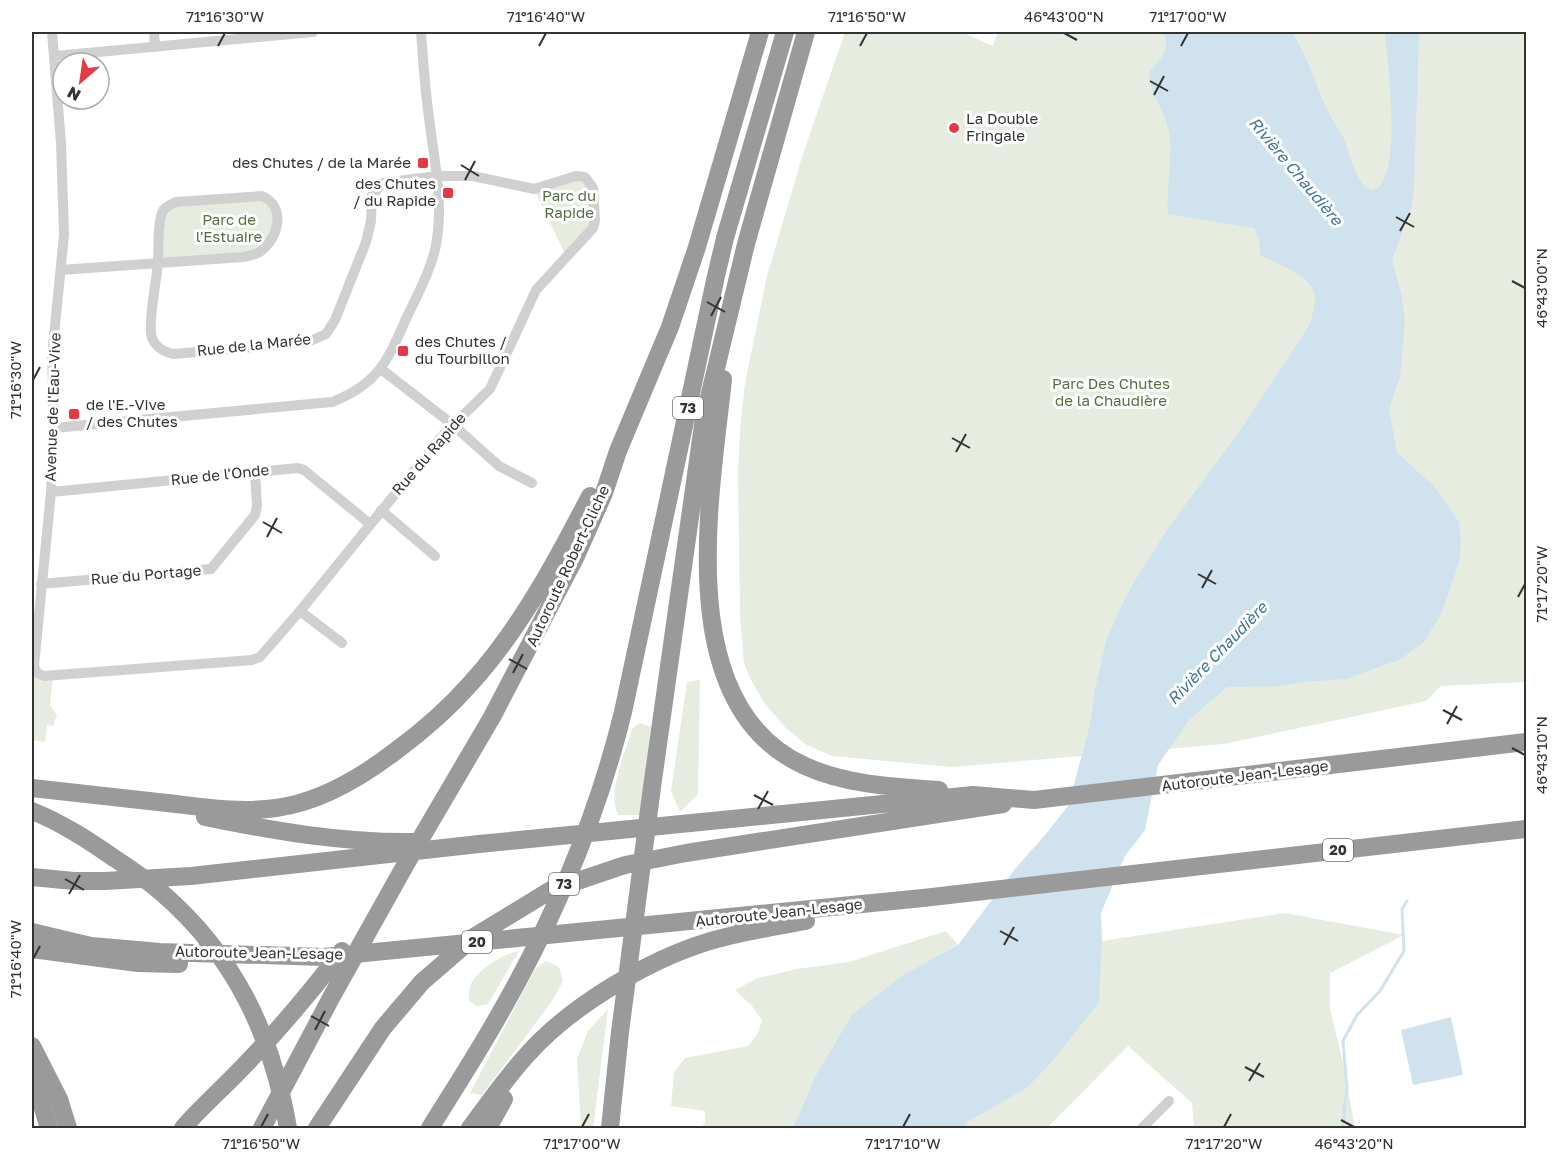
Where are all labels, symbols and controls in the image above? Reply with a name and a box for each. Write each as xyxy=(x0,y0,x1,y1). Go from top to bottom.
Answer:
text: 71°16'30"W xyxy=(186,7,264,25)
text: 71°16'40"W xyxy=(507,7,585,25)
text: 71°16'50"W xyxy=(828,7,906,25)
text: 46°43'00"N xyxy=(1024,7,1104,25)
text: 71°17'00"W xyxy=(1149,7,1227,25)
north arrow xyxy=(51,51,111,111)
text: N xyxy=(64,82,84,106)
place label: La Double Fringale xyxy=(966,109,1038,144)
water label: Rivière Chaudière xyxy=(1245,113,1348,231)
marker: La Double Fringale xyxy=(947,121,961,135)
place label: des Chutes / de la Marée xyxy=(232,153,411,171)
marker: des Chutes / de la Marée xyxy=(416,156,430,170)
place label: des Chutes / du Rapide xyxy=(353,174,436,209)
marker: des Chutes / du Rapide xyxy=(441,186,455,200)
park label: Parc du Rapide xyxy=(542,186,596,221)
park label: Parc de l'Estuaire xyxy=(196,210,263,245)
text: 46°43'00"N xyxy=(1532,248,1550,328)
street label: Rue de la Marée xyxy=(196,329,312,359)
street label: Avenue de l'Eau-Vive xyxy=(40,332,64,482)
place label: des Chutes / du Tourbillon xyxy=(415,332,510,367)
text: 71°16'30"W xyxy=(6,341,24,419)
marker: des Chutes / du Tourbillon xyxy=(396,344,410,358)
park label: Parc Des Chutes de la Chaudière xyxy=(1052,374,1170,409)
place label: de l'E.-Vive / des Chutes xyxy=(86,395,178,430)
road number: 73 xyxy=(673,397,703,419)
marker: de l'E.-Vive / des Chutes xyxy=(67,407,81,421)
street label: Rue du Rapide xyxy=(388,408,469,498)
street label: Rue de l'Onde xyxy=(170,460,270,488)
street label: Autoroute Robert-Cliche xyxy=(522,482,613,649)
text: 71°17'20"W xyxy=(1532,546,1550,622)
street label: Rue du Portage xyxy=(90,560,202,588)
water label: Rivière Chaudière xyxy=(1163,596,1272,709)
text: 46°43'10"N xyxy=(1532,716,1550,794)
street label: Autoroute Jean-Lesage xyxy=(1160,756,1330,794)
road number: 20 xyxy=(1323,839,1353,861)
road number: 73 xyxy=(549,873,579,895)
street label: Autoroute Jean-Lesage xyxy=(694,894,864,930)
text: 71°16'40"W xyxy=(6,920,24,998)
road number: 20 xyxy=(462,931,492,953)
street label: Autoroute Jean-Lesage xyxy=(175,942,343,962)
text: 71°16'50"W xyxy=(222,1134,300,1152)
text: 71°17'00"W xyxy=(543,1134,621,1152)
text: 71°17'10"W xyxy=(865,1134,941,1152)
text: 71°17'20"W xyxy=(1186,1134,1262,1152)
text: 46°43'20"N xyxy=(1314,1134,1394,1152)

